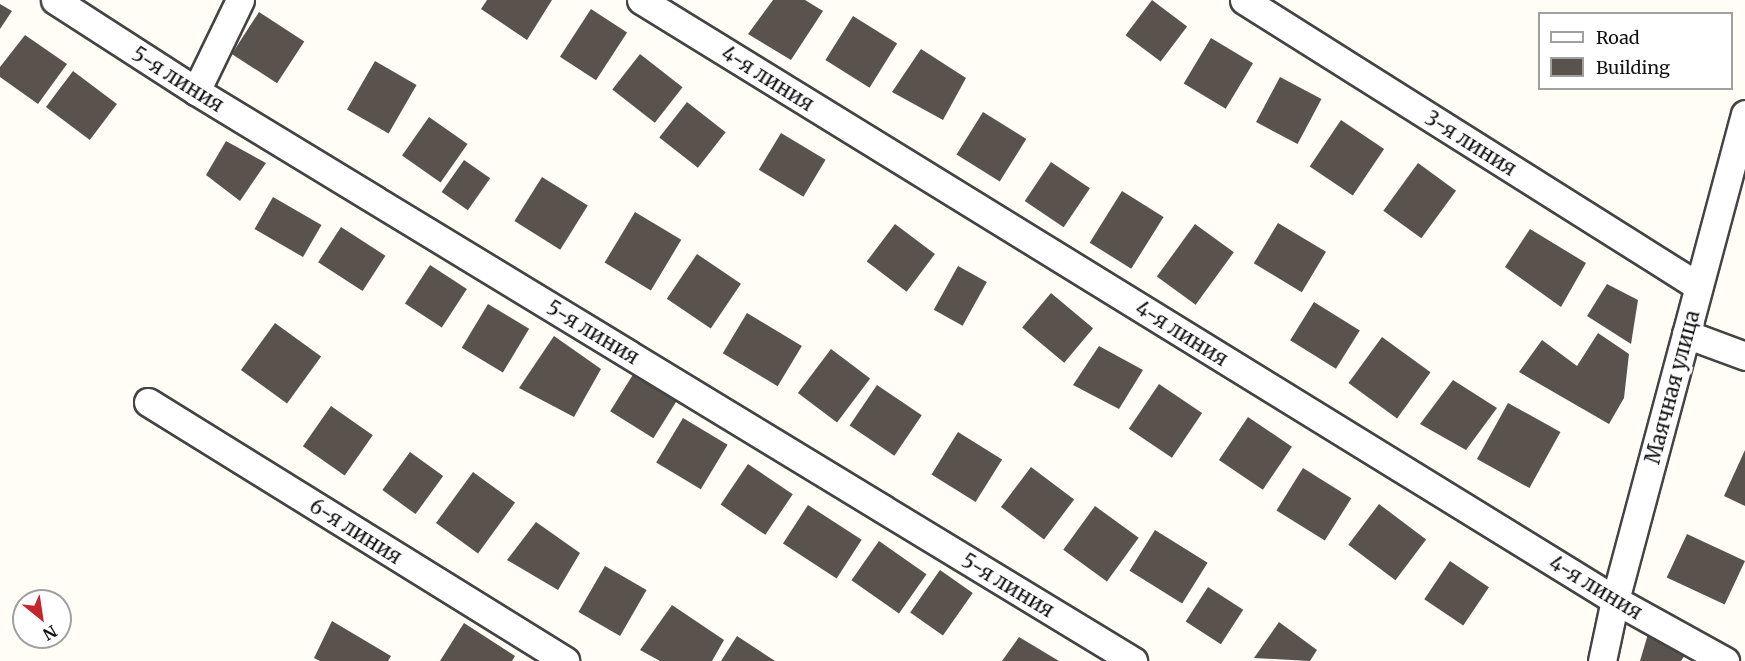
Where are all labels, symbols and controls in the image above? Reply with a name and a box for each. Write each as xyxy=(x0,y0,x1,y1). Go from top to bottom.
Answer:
legend xyxy=(1538,12,1733,90)
text: Road xyxy=(1596,26,1640,49)
street label: 4-я линия xyxy=(718,40,818,116)
street label: 5-я линия xyxy=(128,41,228,117)
text: Building xyxy=(1596,56,1670,79)
street label: 3-я линия xyxy=(1421,106,1521,180)
street label: 5-я линия xyxy=(543,295,643,369)
street label: 4-я линия xyxy=(1132,295,1232,371)
street label: Маячная улица xyxy=(1640,308,1704,466)
street label: 6-я линия xyxy=(306,493,406,569)
street label: 5-я линия xyxy=(958,548,1058,622)
street label: 4-я линия xyxy=(1545,550,1647,624)
north arrow xyxy=(12,589,72,649)
text: N xyxy=(40,621,60,645)

